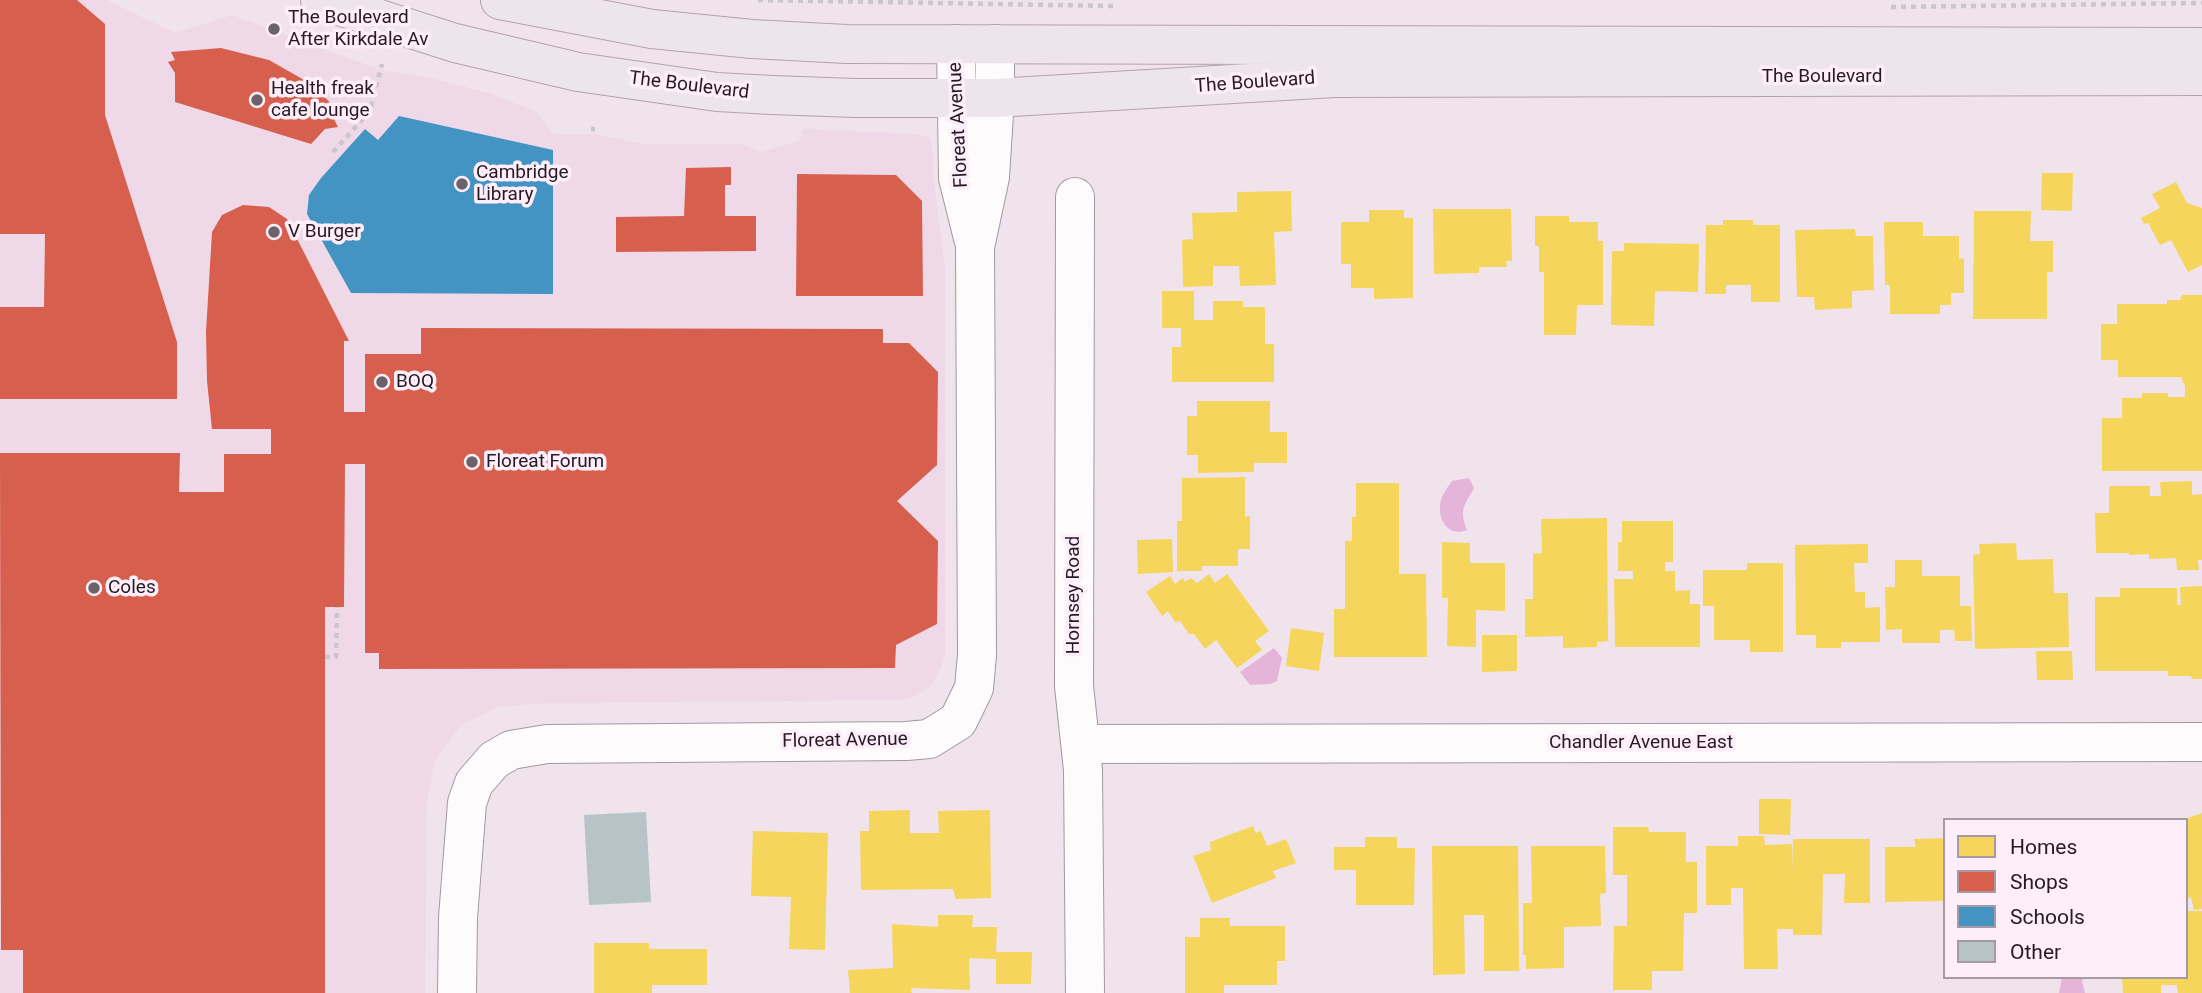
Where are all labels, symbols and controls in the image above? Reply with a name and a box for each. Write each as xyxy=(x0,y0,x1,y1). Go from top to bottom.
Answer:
place label: The Boulevard After Kirkdale Av xyxy=(288,7,428,51)
marker: The Boulevard After Kirkdale Av xyxy=(266,21,282,37)
street label: Floreat Avenue xyxy=(944,62,974,188)
street label: The Boulevard xyxy=(1762,66,1882,88)
street label: The Boulevard xyxy=(628,67,750,105)
street label: The Boulevard xyxy=(1194,67,1316,99)
place label: Health freak cafe lounge xyxy=(271,78,374,122)
marker: Health freak cafe lounge xyxy=(249,92,265,108)
place label: Cambridge Library xyxy=(476,162,569,206)
marker: Cambridge Library xyxy=(454,176,470,192)
place label: V Burger xyxy=(288,221,361,243)
marker: V Burger xyxy=(266,224,282,240)
place label: BOQ xyxy=(396,371,434,393)
marker: BOQ xyxy=(374,374,390,390)
place label: Floreat Forum xyxy=(486,451,604,473)
marker: Floreat Forum xyxy=(464,454,480,470)
street label: Hornsey Road xyxy=(1063,536,1085,654)
place label: Coles xyxy=(108,577,156,599)
marker: Coles xyxy=(86,580,102,596)
street label: Floreat Avenue xyxy=(782,729,908,753)
street label: Chandler Avenue East xyxy=(1549,732,1733,754)
legend xyxy=(1943,818,2188,979)
text: Homes xyxy=(2010,835,2077,859)
text: Shops xyxy=(2010,870,2069,894)
text: Schools xyxy=(2010,905,2085,929)
text: Other xyxy=(2010,940,2061,964)

